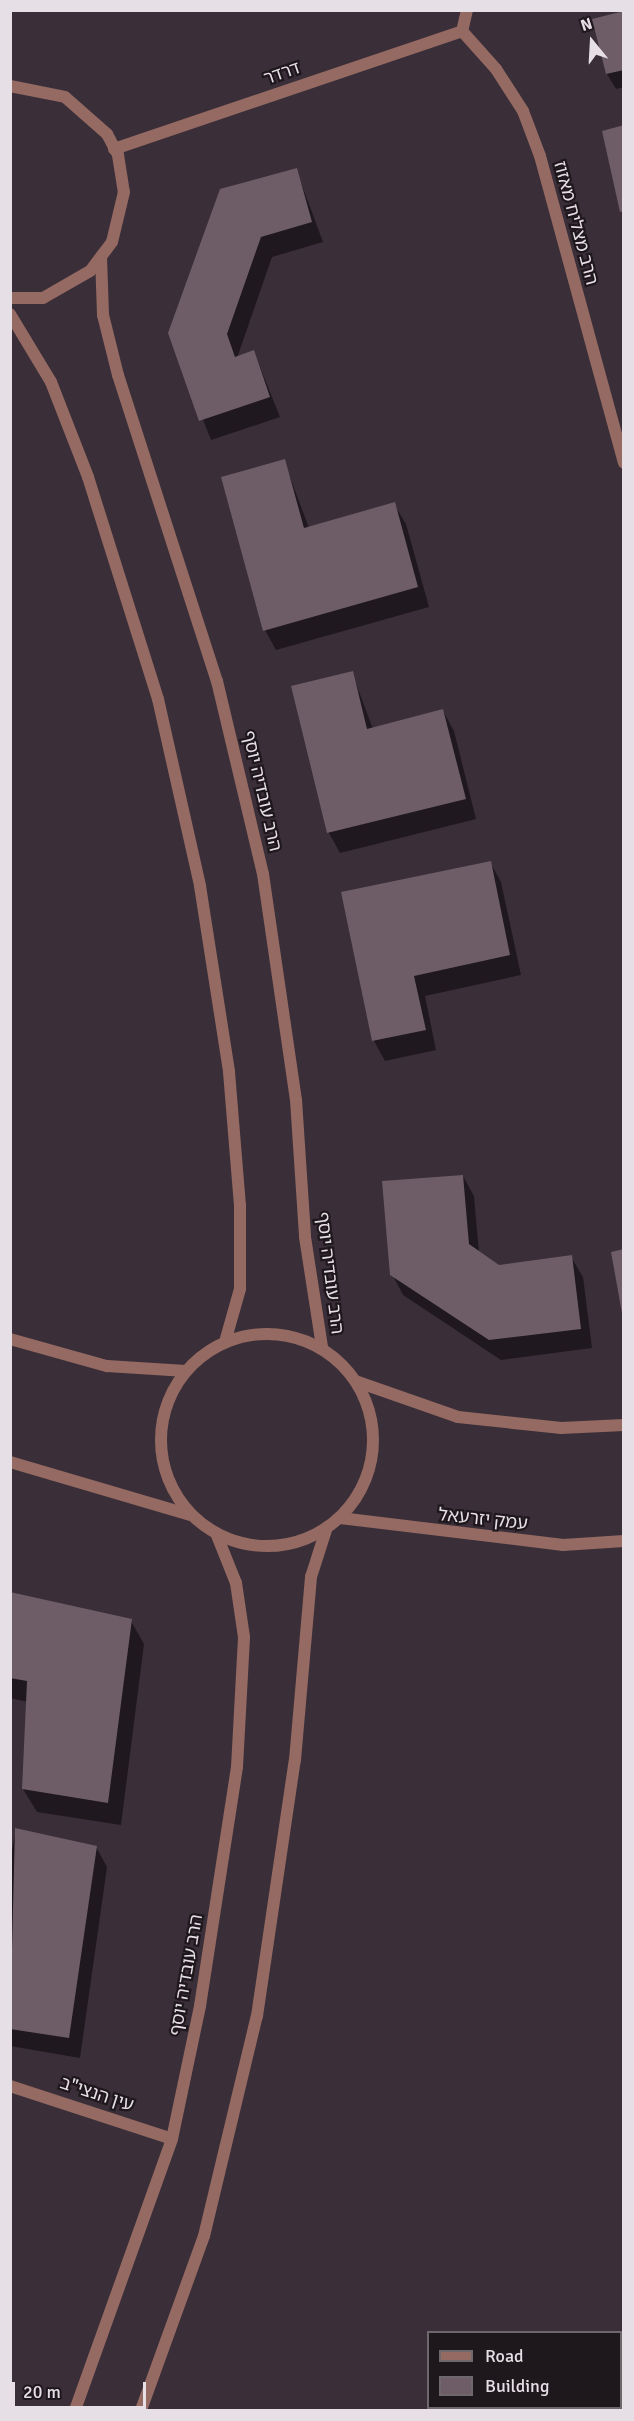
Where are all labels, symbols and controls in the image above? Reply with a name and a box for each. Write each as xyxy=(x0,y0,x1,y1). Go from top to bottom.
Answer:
north arrow xyxy=(562,12,622,72)
text: N xyxy=(578,14,595,36)
street label: דרדר xyxy=(261,57,303,89)
street label: הרב מצליח מאזוז xyxy=(549,159,603,287)
street label: הרב עובדיה יוסף xyxy=(238,729,286,853)
street label: הרב עובדיה יוסף xyxy=(312,1211,348,1335)
street label: עמק יזרעאל xyxy=(437,1504,529,1534)
street label: הרב עובדיה יוסף xyxy=(165,1913,207,2037)
street label: עין הנצי"ב xyxy=(57,2072,137,2116)
legend xyxy=(427,2331,622,2409)
text: Road xyxy=(485,2345,524,2367)
scale bar xyxy=(15,2370,148,2408)
text: Building xyxy=(485,2375,549,2397)
text: 20 m xyxy=(23,2381,61,2403)

